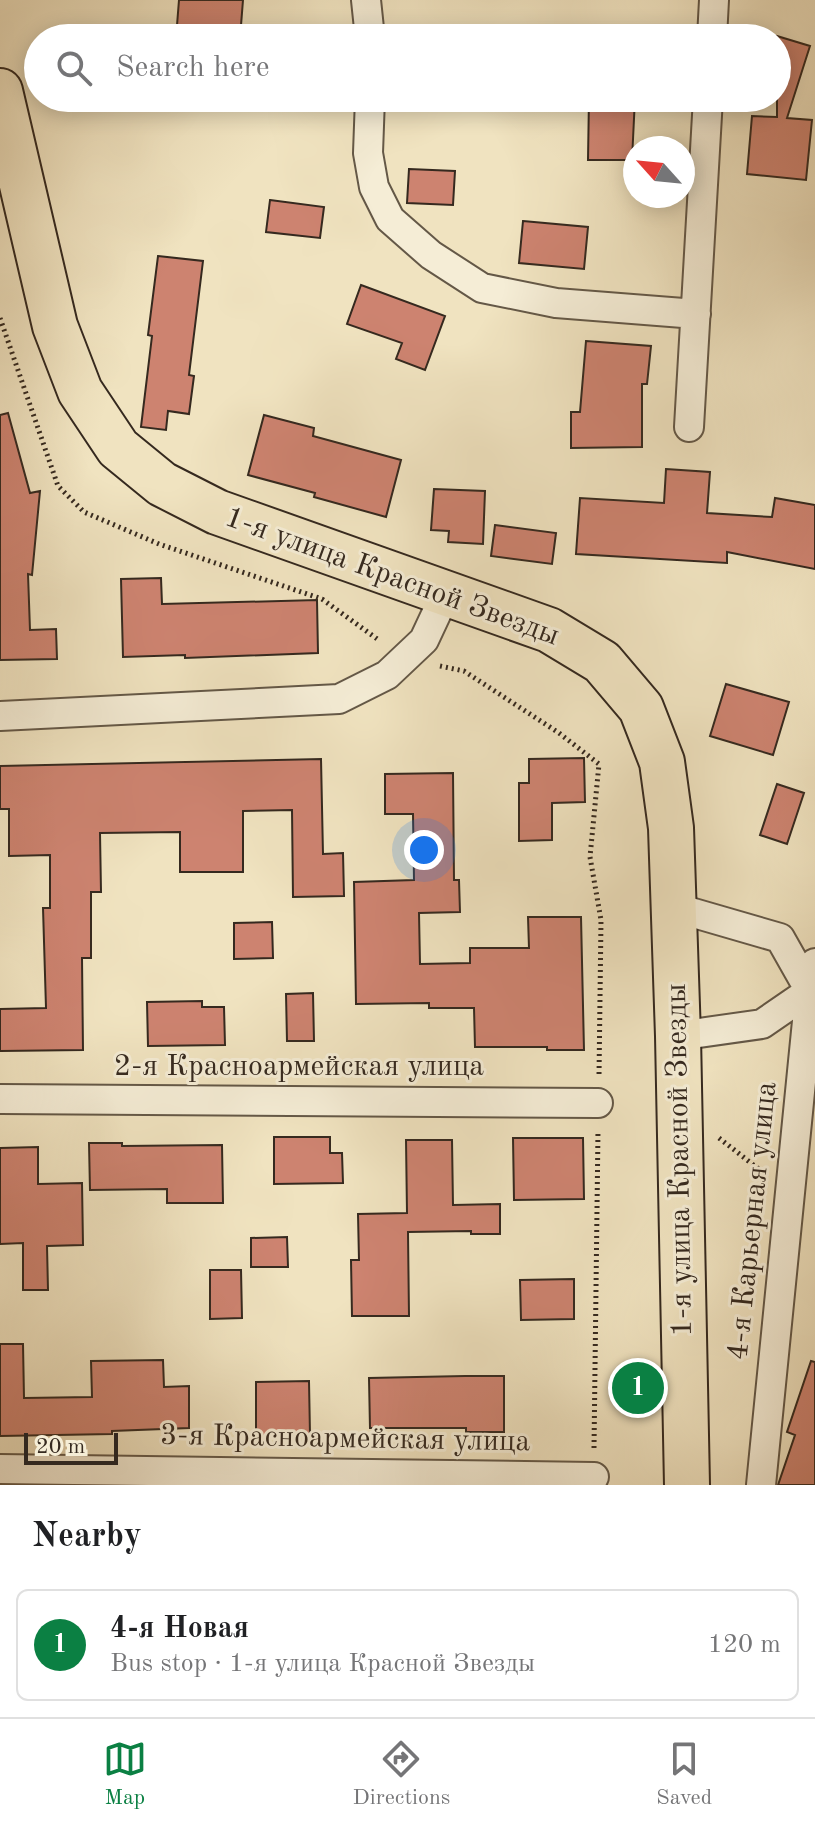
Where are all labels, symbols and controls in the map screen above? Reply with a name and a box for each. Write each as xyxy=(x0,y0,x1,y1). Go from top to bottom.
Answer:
search box xyxy=(24,24,791,112)
icon: search xyxy=(52,46,96,90)
text: Search here xyxy=(116,53,270,83)
north arrow xyxy=(623,136,695,208)
street label: 1-я улица Красной Звезды xyxy=(221,502,563,652)
your location xyxy=(404,830,444,870)
street label: 1-я улица Красной Звезды xyxy=(662,983,698,1337)
street label: 2-я Красноармейская улица xyxy=(114,1052,484,1082)
street label: 4-я Карьерная улица xyxy=(723,1080,783,1362)
pin: 1 xyxy=(612,1358,664,1418)
street label: 3-я Красноармейская улица xyxy=(160,1421,531,1457)
scale bar xyxy=(24,1429,118,1465)
text: 20 m xyxy=(36,1436,85,1458)
text: Nearby xyxy=(32,1520,142,1554)
text: 4-я Новая xyxy=(110,1614,249,1644)
text: 1 xyxy=(52,1632,68,1658)
text: 120 m xyxy=(708,1632,781,1658)
text: Bus stop · 1-я улица Красной Звезды xyxy=(110,1651,535,1677)
tab: Map xyxy=(103,1737,147,1812)
tab: Directions xyxy=(353,1737,450,1812)
tab: Saved xyxy=(656,1737,712,1812)

